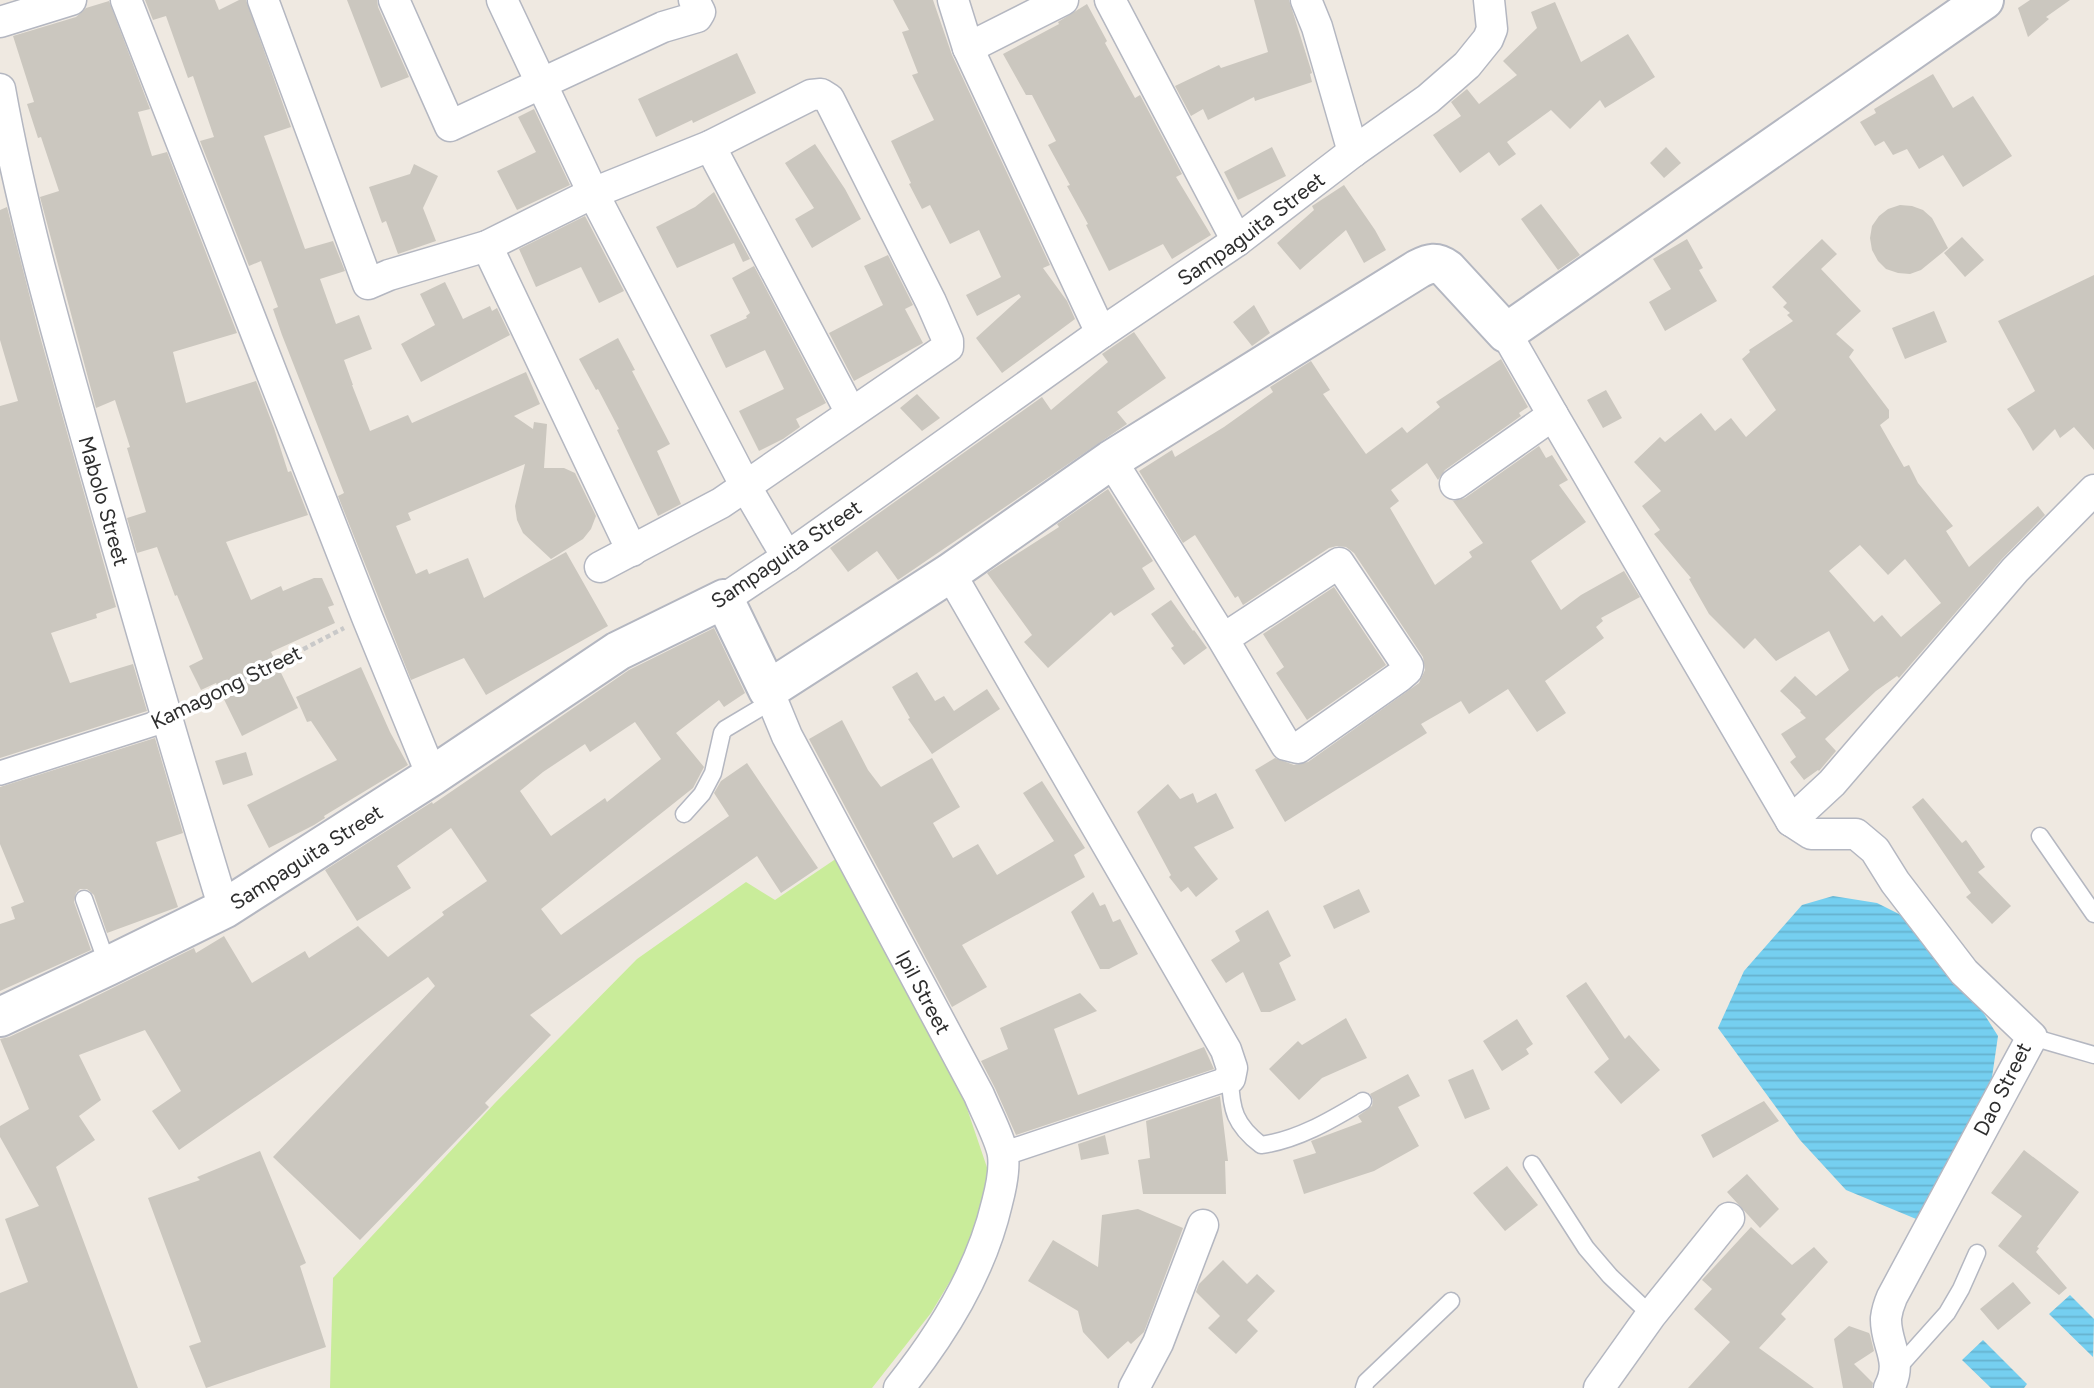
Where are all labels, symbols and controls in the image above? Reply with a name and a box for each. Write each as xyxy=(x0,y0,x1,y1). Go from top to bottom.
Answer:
street label: Sampaguita Street xyxy=(1172,166,1329,290)
street label: Mabolo Street xyxy=(74,433,135,569)
street label: Sampaguita Street xyxy=(706,494,866,614)
street label: Kamagong Street xyxy=(147,640,305,734)
street label: Sampaguita Street xyxy=(225,799,387,915)
street label: Ipil Street xyxy=(891,946,957,1038)
street label: Dao Street xyxy=(1968,1038,2036,1140)

